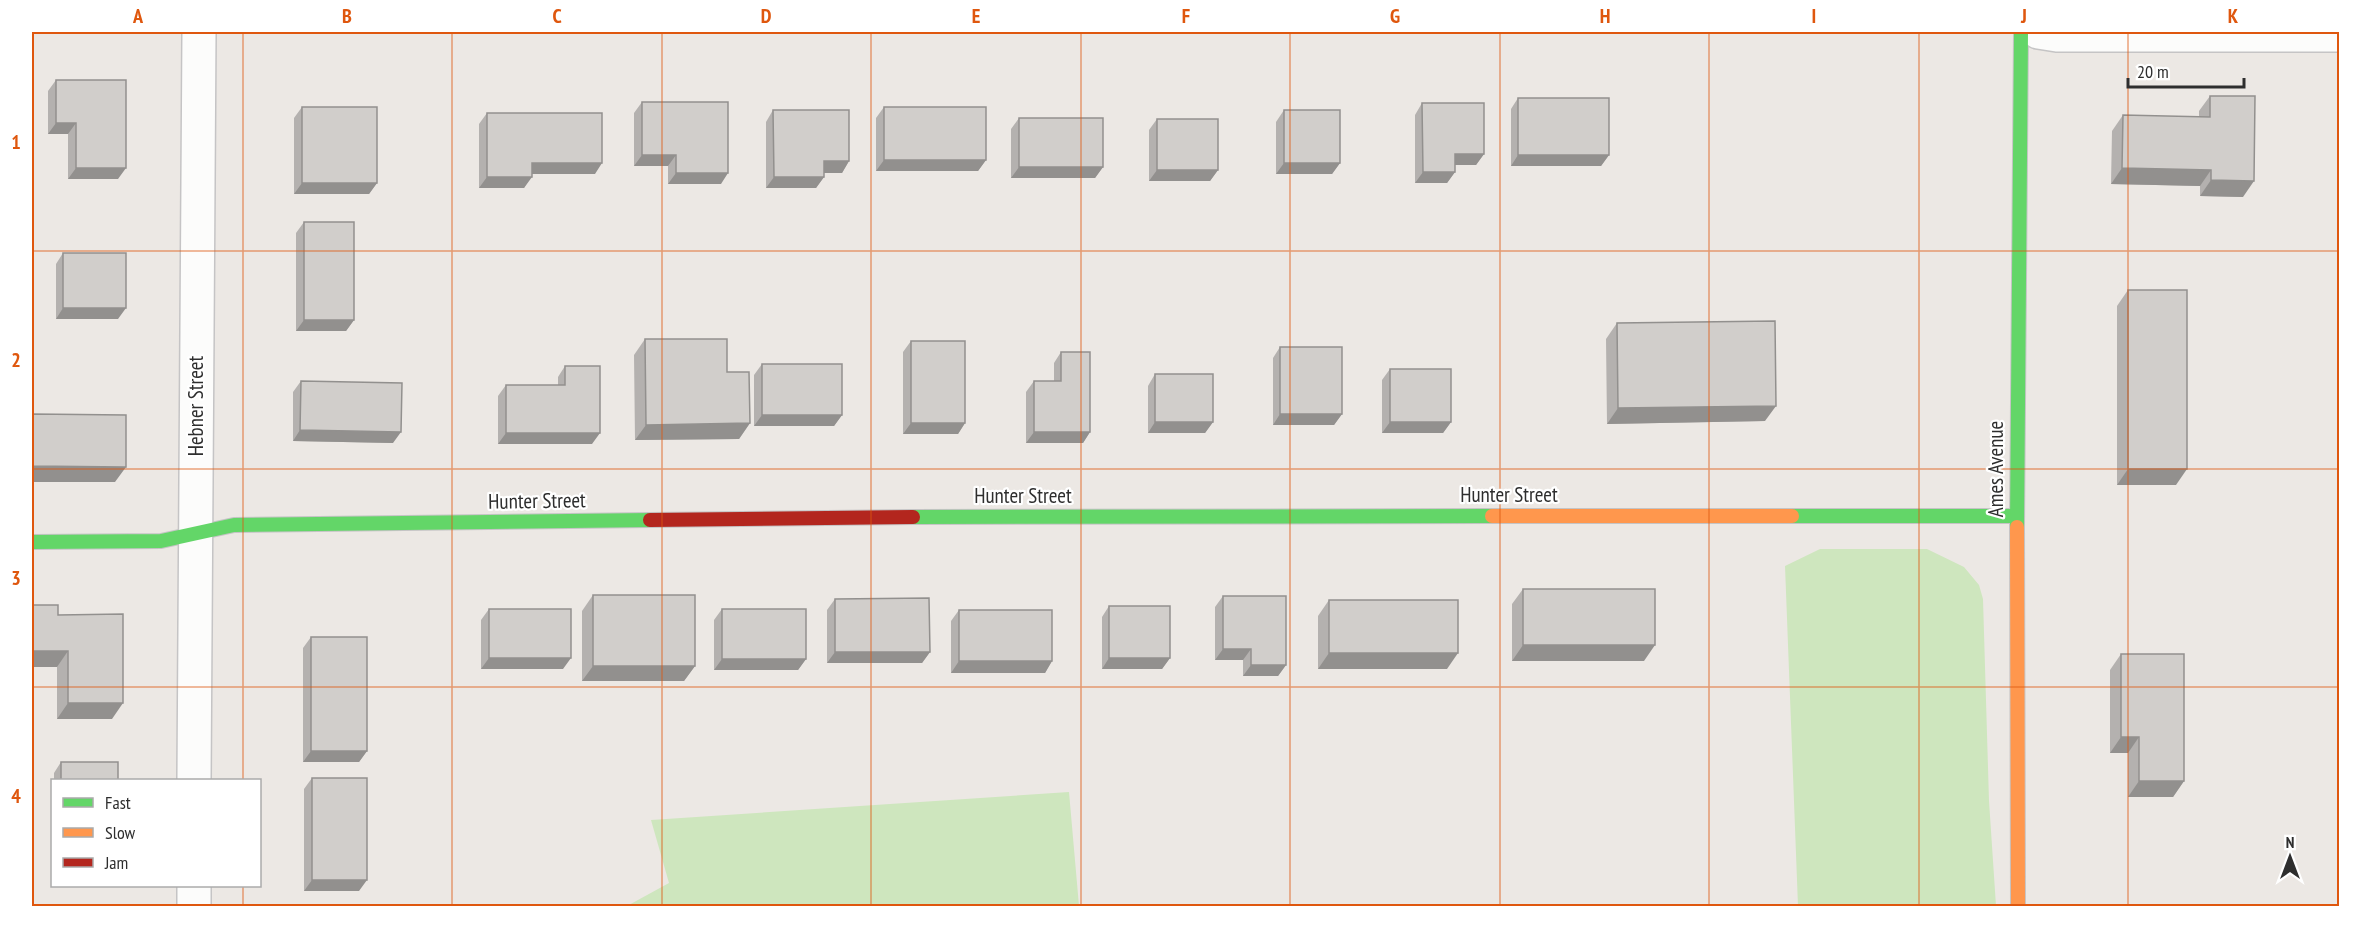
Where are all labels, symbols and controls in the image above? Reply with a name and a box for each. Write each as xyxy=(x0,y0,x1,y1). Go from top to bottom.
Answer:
text: A xyxy=(132,3,144,29)
text: B xyxy=(342,3,352,29)
text: C xyxy=(552,3,562,29)
text: D xyxy=(761,3,772,29)
text: E xyxy=(972,3,980,29)
text: F xyxy=(1182,3,1190,29)
text: G xyxy=(1390,3,1400,29)
text: H xyxy=(1600,3,1610,29)
text: I xyxy=(1812,3,1816,29)
text: J xyxy=(2020,3,2027,29)
text: K xyxy=(2228,3,2239,29)
scale bar xyxy=(2128,51,2244,89)
text: 20 m xyxy=(2137,60,2169,83)
text: 1 xyxy=(11,129,21,155)
text: 2 xyxy=(11,347,21,373)
street label: Hebner Street xyxy=(182,355,209,456)
street label: Ames Avenue xyxy=(1982,421,2009,517)
street label: Hunter Street xyxy=(1460,481,1558,508)
street label: Hunter Street xyxy=(974,482,1072,509)
street label: Hunter Street xyxy=(488,486,586,515)
text: 3 xyxy=(11,565,21,591)
legend xyxy=(51,779,261,887)
text: 4 xyxy=(11,783,21,809)
text: Fast xyxy=(105,791,131,814)
text: Slow xyxy=(105,821,136,844)
north arrow xyxy=(2260,827,2320,887)
text: N xyxy=(2286,832,2294,852)
text: Jam xyxy=(104,851,128,874)

